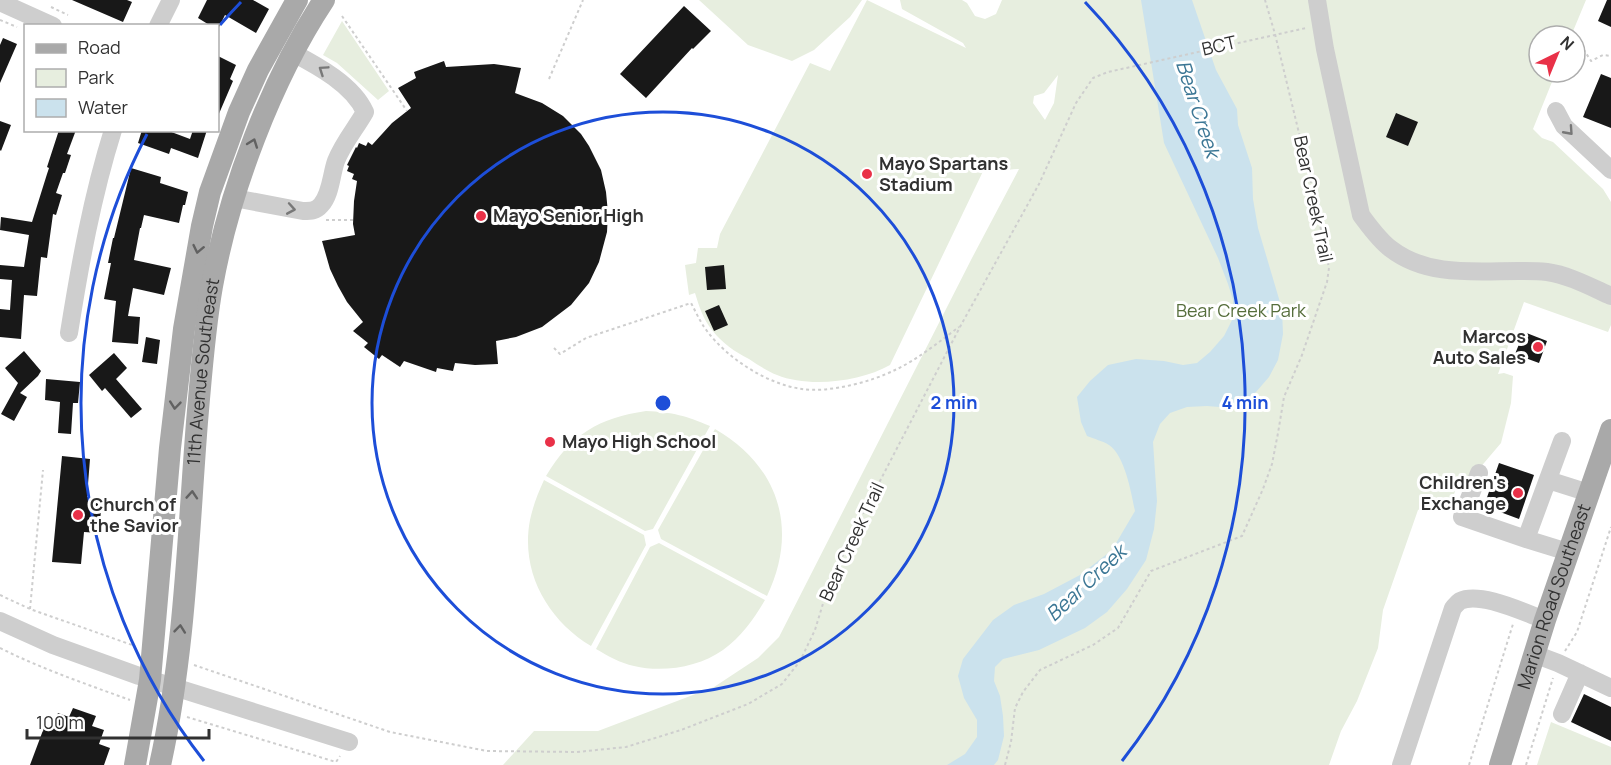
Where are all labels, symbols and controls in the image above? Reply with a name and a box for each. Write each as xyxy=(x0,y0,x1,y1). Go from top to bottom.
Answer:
legend xyxy=(24,24,219,132)
north arrow xyxy=(1527,24,1587,84)
street label: BCT xyxy=(1199,29,1239,61)
text: N xyxy=(1556,31,1579,55)
text: Road xyxy=(78,35,121,59)
water label: Bear Creek xyxy=(1170,57,1228,164)
text: Park xyxy=(78,65,115,89)
one-way arrow xyxy=(319,66,330,77)
text: Water xyxy=(78,95,128,119)
one-way arrow xyxy=(1562,124,1573,134)
street label: Bear Creek Trail xyxy=(1289,133,1339,264)
one-way arrow xyxy=(246,138,259,149)
place label: Mayo Spartans Stadium xyxy=(879,151,1009,196)
marker: Mayo Spartans Stadium xyxy=(860,167,874,181)
one-way arrow xyxy=(287,202,296,214)
place label: Mayo Senior High xyxy=(493,203,644,227)
marker: Mayo Senior High xyxy=(474,209,488,223)
one-way arrow xyxy=(192,243,205,253)
street label: 11th Avenue Southeast xyxy=(181,276,224,466)
park label: Bear Creek Park xyxy=(1176,298,1307,322)
place label: Marcos Auto Sales xyxy=(1433,324,1526,369)
marker: Marcos Auto Sales xyxy=(1531,340,1545,354)
text: 2 min xyxy=(931,390,977,414)
text: 4 min xyxy=(1221,390,1269,414)
centre of rings xyxy=(653,393,673,413)
one-way arrow xyxy=(169,400,182,409)
place label: Mayo High School xyxy=(562,429,716,453)
marker: Mayo High School xyxy=(543,435,557,449)
place label: Children's Exchange xyxy=(1419,470,1506,515)
street label: Bear Creek Trail xyxy=(813,478,889,605)
marker: Children's Exchange xyxy=(1511,486,1525,500)
one-way arrow xyxy=(185,491,198,500)
place label: Church of the Savior xyxy=(90,492,179,537)
street label: Marion Road Southeast xyxy=(1511,500,1596,692)
marker: Church of the Savior xyxy=(71,508,85,522)
water label: Bear Creek xyxy=(1040,536,1134,627)
one-way arrow xyxy=(173,624,186,633)
scale bar xyxy=(27,702,208,740)
text: 100 m xyxy=(36,710,84,734)

